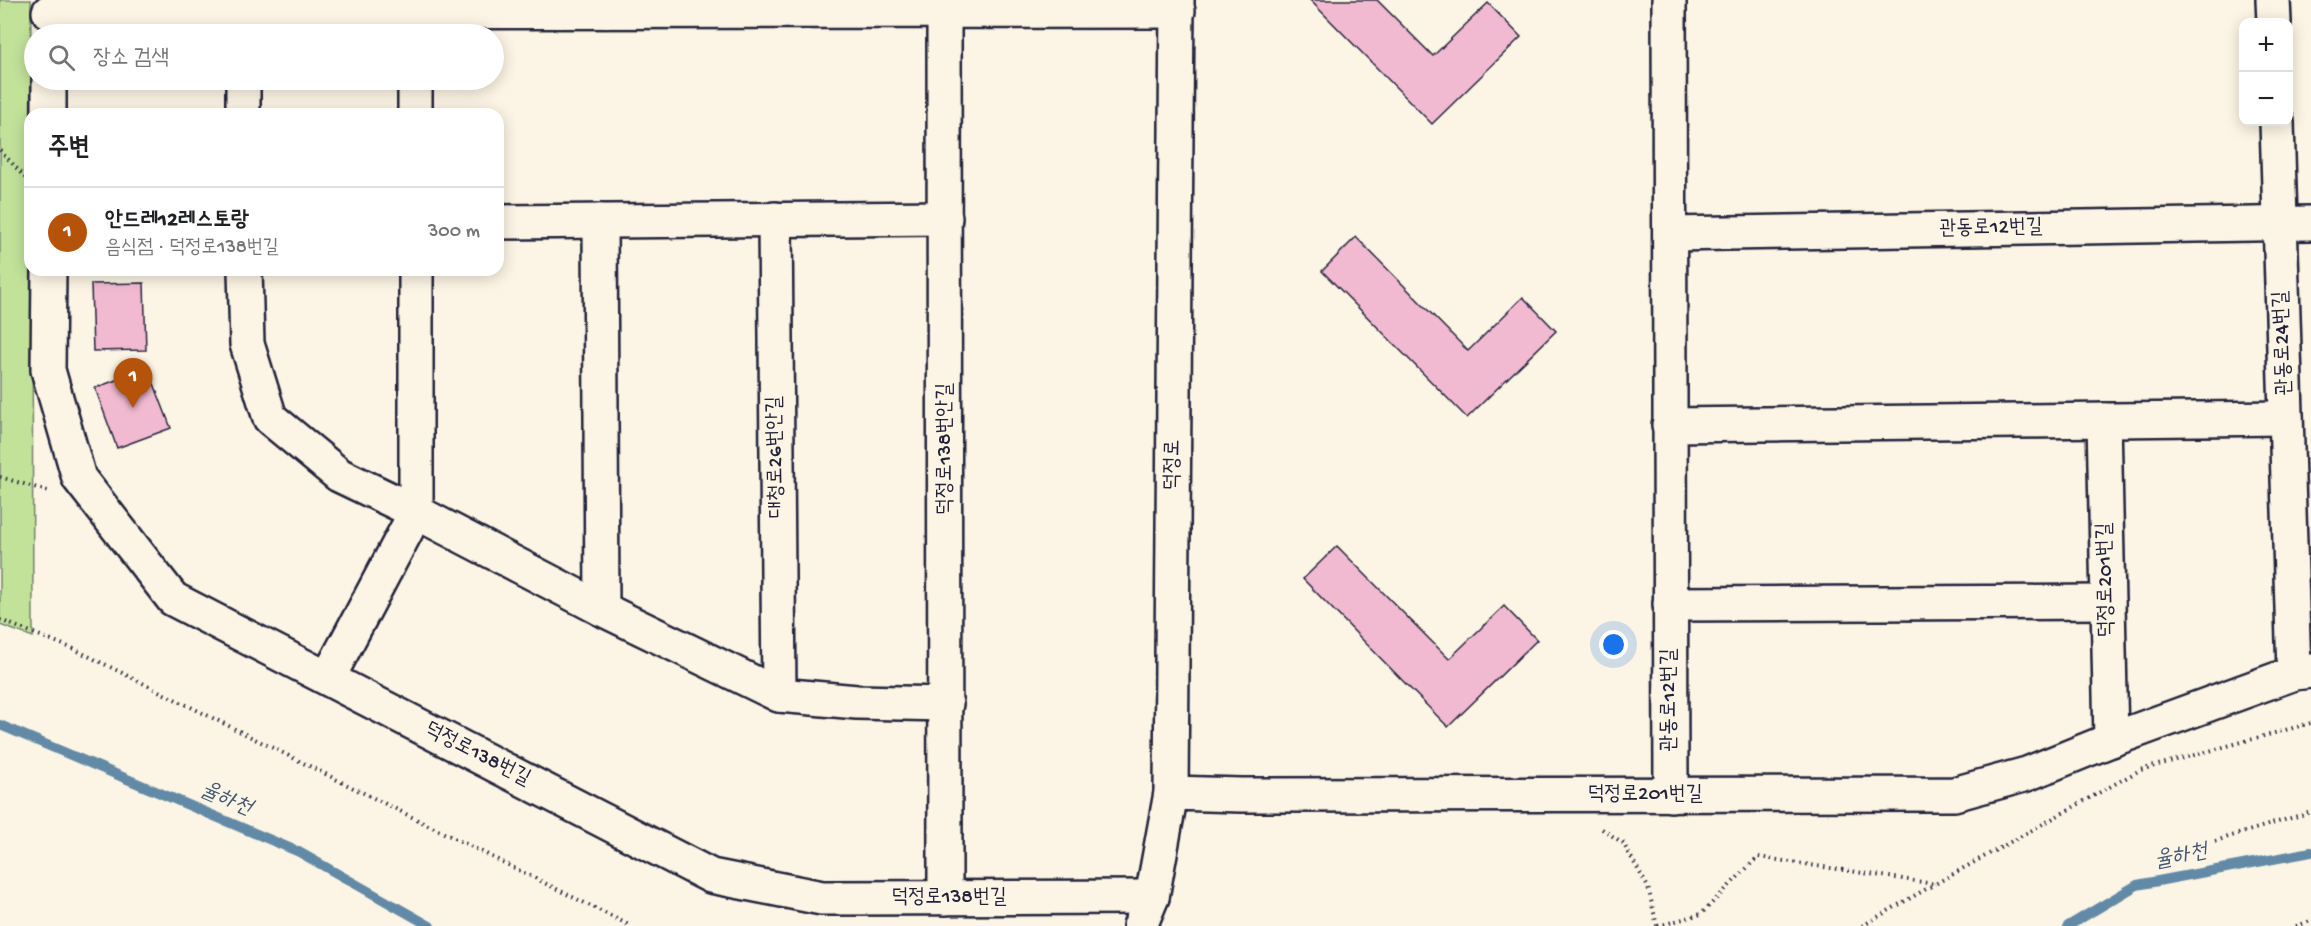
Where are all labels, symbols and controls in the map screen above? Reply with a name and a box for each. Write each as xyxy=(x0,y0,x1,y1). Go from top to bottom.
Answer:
map controls xyxy=(2239,18,2293,126)
button: + xyxy=(2239,18,2293,72)
search box xyxy=(24,24,504,90)
icon: search xyxy=(45,41,78,74)
text: 장소 검색 xyxy=(93,46,169,72)
button: − xyxy=(2239,72,2293,126)
text: 주변 xyxy=(48,134,90,165)
text: 안드레12레스토랑 xyxy=(105,208,249,234)
street label: 관동로12번길 xyxy=(1939,216,2043,242)
text: 1 xyxy=(63,221,72,244)
text: 300 m xyxy=(428,221,480,244)
text: 음식점 · 덕정로138번길 xyxy=(105,237,279,260)
street label: 관동로24번길 xyxy=(2270,290,2298,396)
pin: 1 xyxy=(114,358,152,408)
street label: 덕정로138번안길 xyxy=(934,383,959,515)
street label: 대청로26번안길 xyxy=(763,396,791,518)
street label: 덕정로 xyxy=(1161,439,1187,491)
street label: 덕정로201번길 xyxy=(2093,522,2121,638)
your location xyxy=(1599,630,1628,659)
street label: 관동로12번길 xyxy=(1658,648,1683,752)
street label: 덕정로138번길 xyxy=(420,718,534,792)
water label: 율하천 xyxy=(196,778,258,823)
street label: 덕정로201번길 xyxy=(1587,783,1703,808)
water label: 율하천 xyxy=(2152,839,2212,875)
street label: 덕정로138번길 xyxy=(891,886,1007,911)

